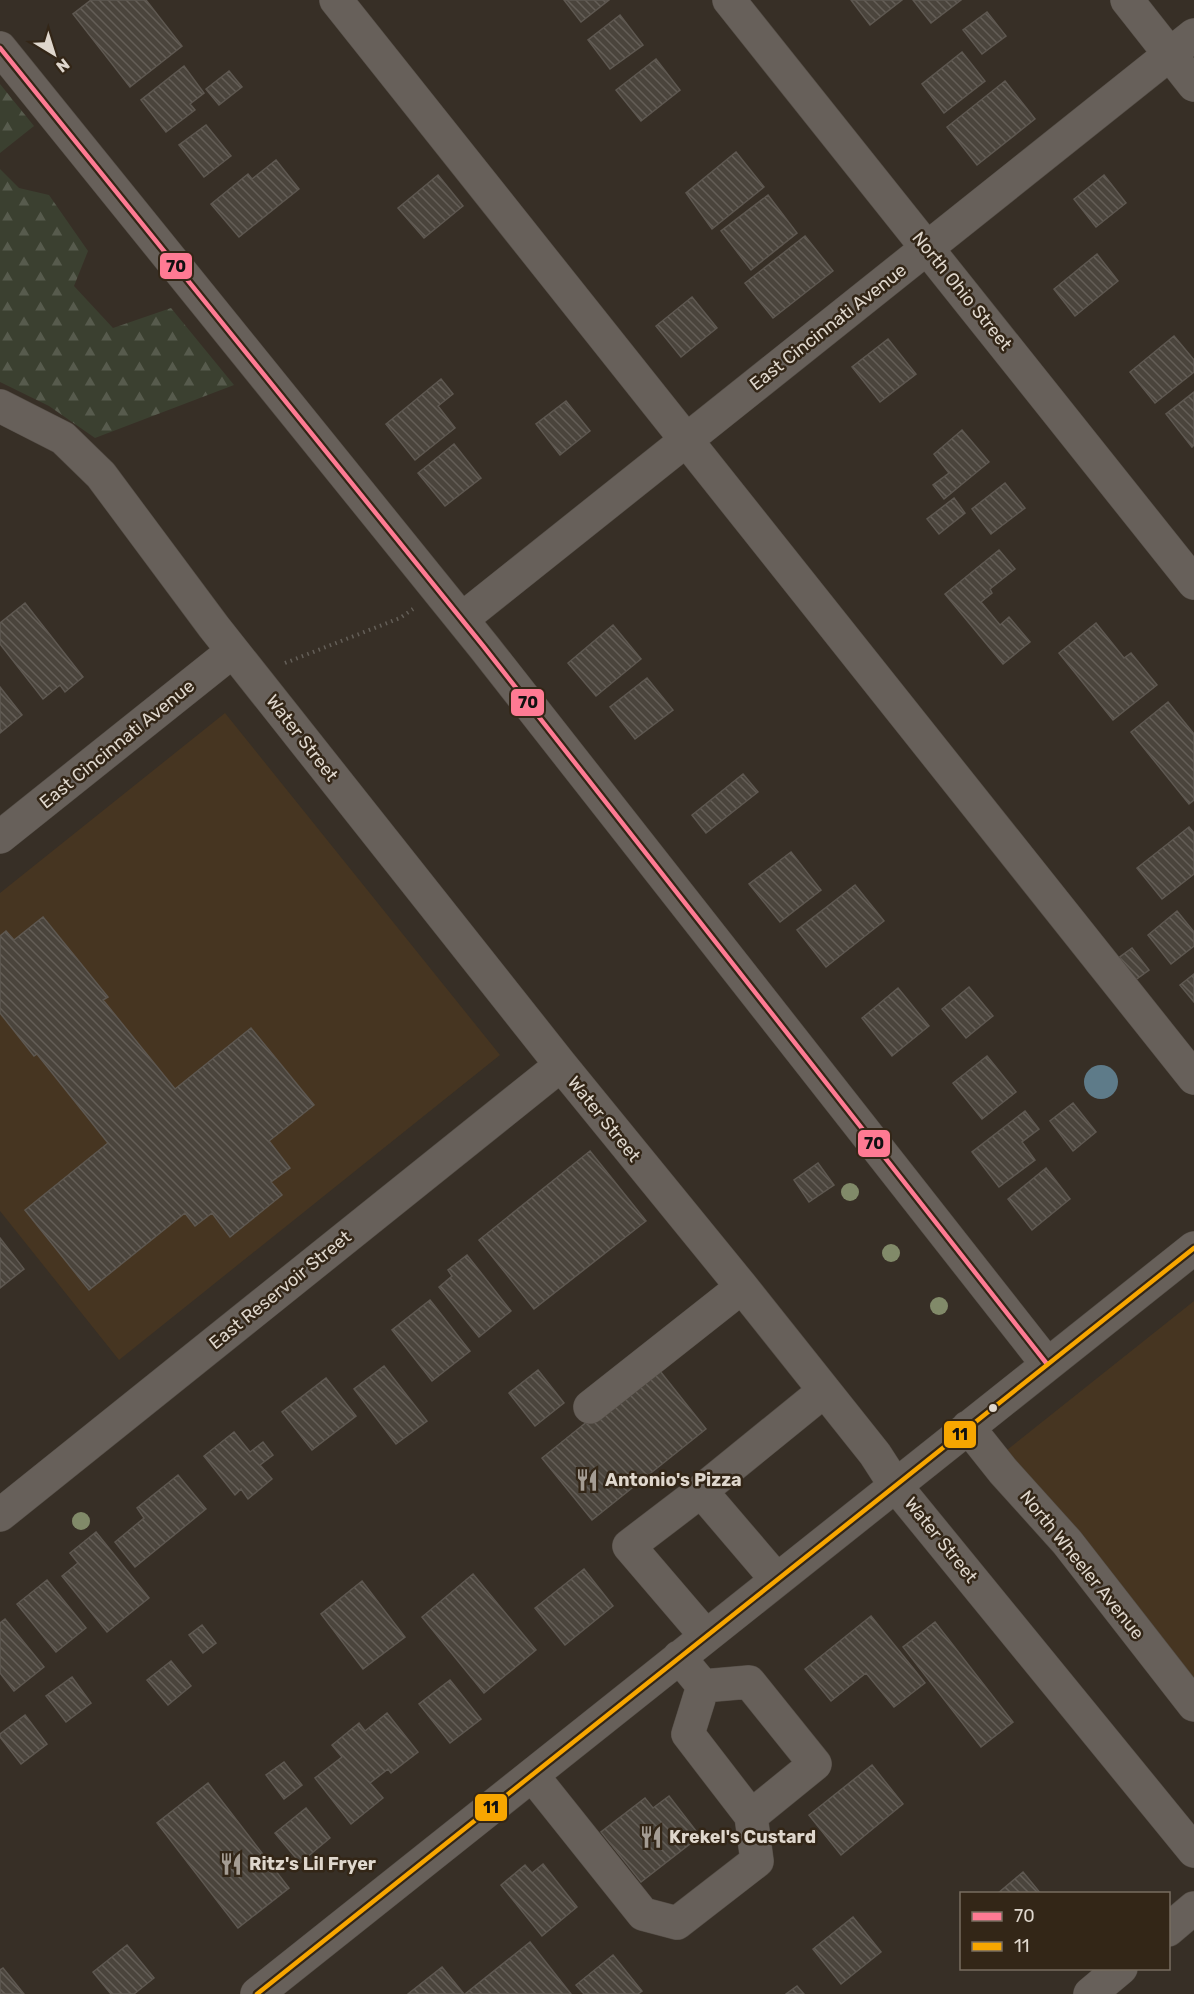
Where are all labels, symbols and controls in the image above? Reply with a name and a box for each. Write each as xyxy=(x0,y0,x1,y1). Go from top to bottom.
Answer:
north arrow xyxy=(24,24,84,84)
text: N xyxy=(53,54,73,76)
street label: North Ohio Street xyxy=(907,227,1017,355)
line badge: 70 xyxy=(159,252,193,280)
text: 70 xyxy=(166,257,186,276)
street label: East Cincinnati Avenue xyxy=(745,259,911,395)
street label: East Cincinnati Avenue xyxy=(35,675,199,813)
line badge: 70 xyxy=(510,688,545,717)
street label: Water Street xyxy=(261,690,343,786)
text: 70 xyxy=(518,693,538,712)
street label: Water Street xyxy=(563,1072,645,1166)
line badge: 70 xyxy=(857,1129,891,1158)
text: 70 xyxy=(864,1134,884,1153)
street label: East Reservoir Street xyxy=(204,1226,356,1354)
unlabelled marker xyxy=(987,1402,999,1414)
line badge: 11 xyxy=(943,1420,977,1449)
text: 11 xyxy=(952,1425,968,1444)
restaurant icon: Antonio's Pizza xyxy=(574,1467,600,1493)
place label: Antonio's Pizza xyxy=(605,1469,742,1491)
street label: North Wheeler Avenue xyxy=(1015,1486,1149,1644)
street label: Water Street xyxy=(900,1493,982,1587)
line badge: 11 xyxy=(474,1793,508,1822)
text: 11 xyxy=(483,1798,499,1817)
restaurant icon: Krekel's Custard xyxy=(638,1824,664,1850)
place label: Krekel's Custard xyxy=(669,1826,816,1848)
restaurant icon: Ritz's Lil Fryer xyxy=(218,1851,244,1877)
place label: Ritz's Lil Fryer xyxy=(249,1853,376,1875)
legend xyxy=(960,1892,1170,1970)
text: 70 xyxy=(1014,1905,1035,1927)
text: 11 xyxy=(1014,1935,1029,1957)

